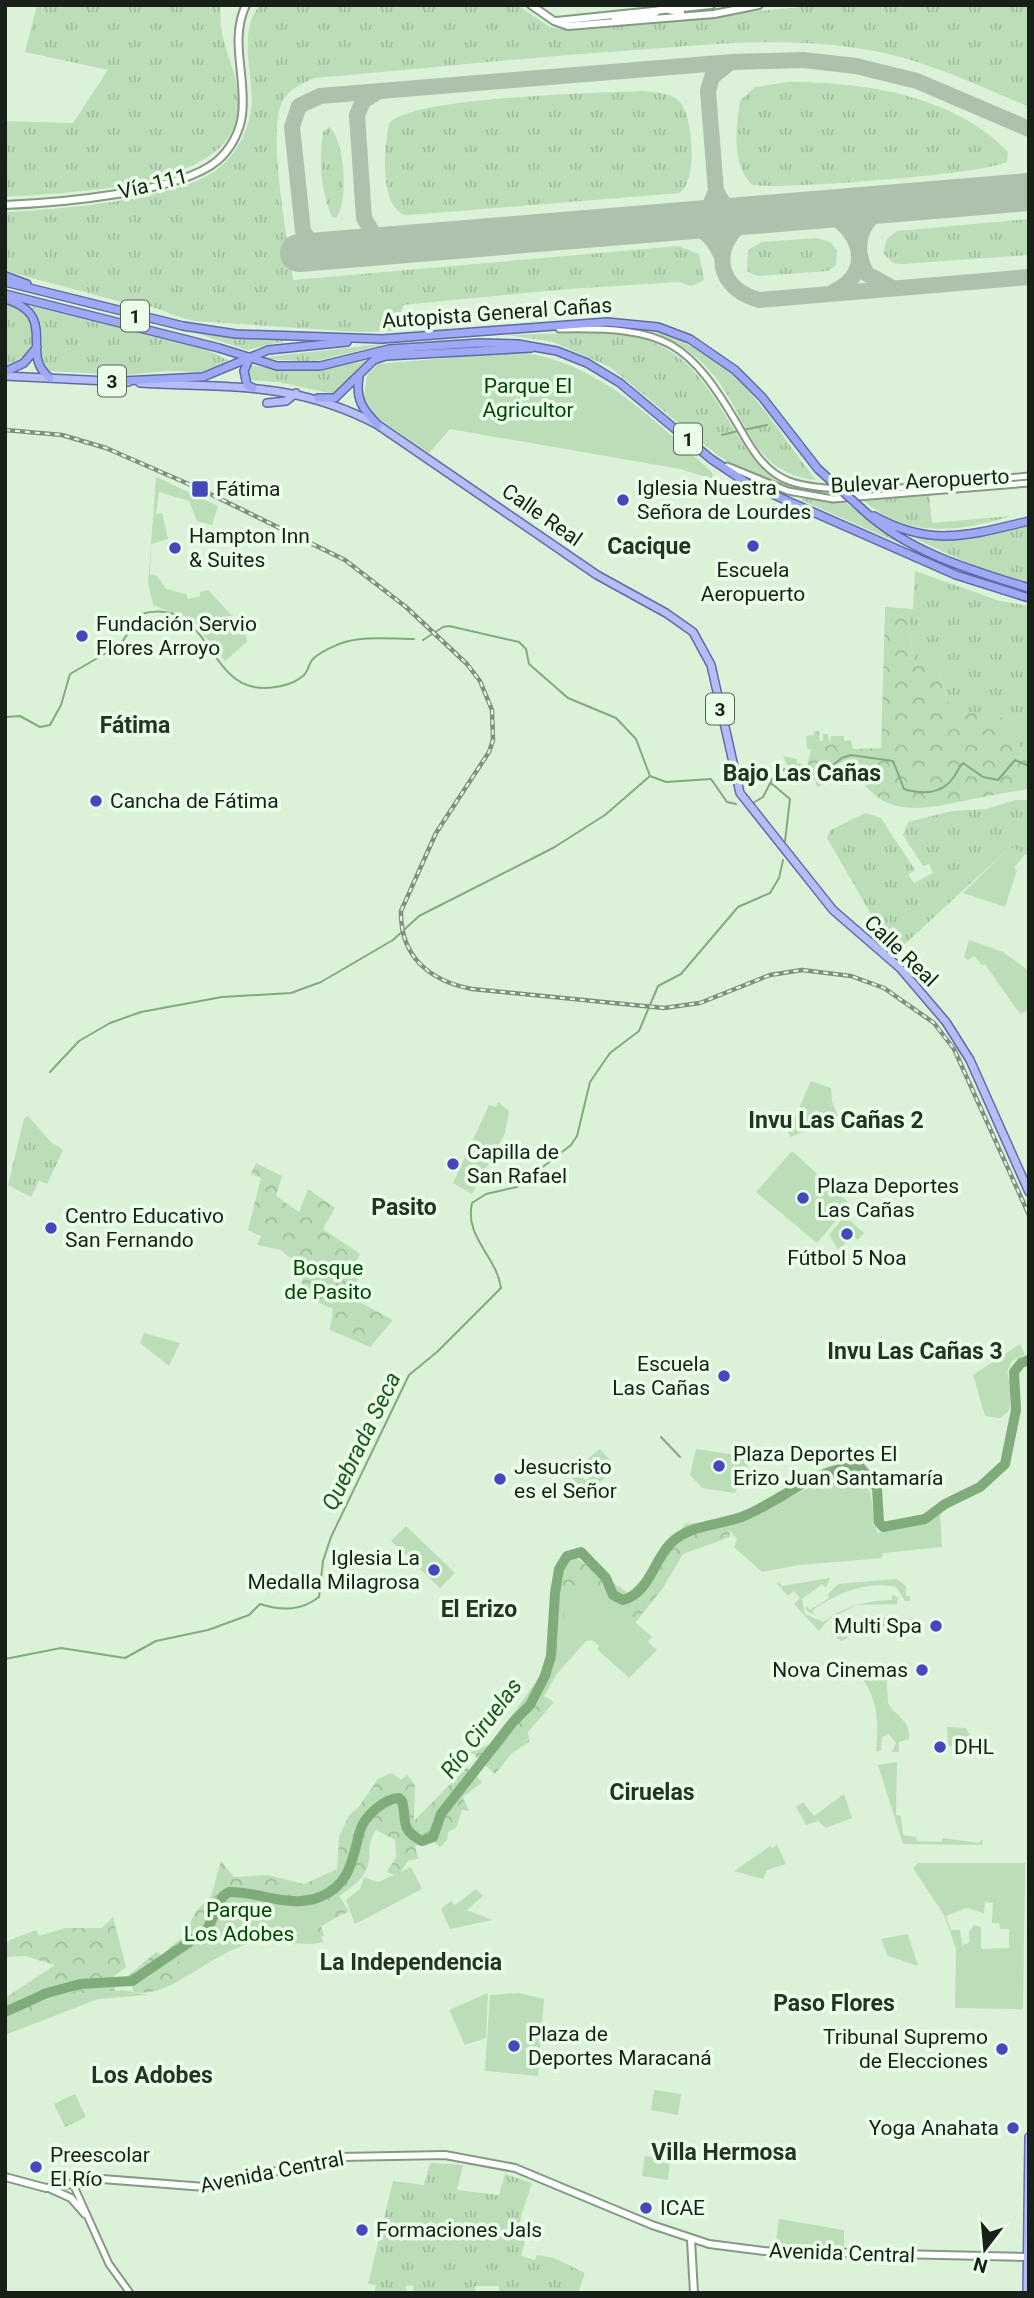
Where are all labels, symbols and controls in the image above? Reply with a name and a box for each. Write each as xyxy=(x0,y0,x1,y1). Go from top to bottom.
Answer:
street label: Vía 111 xyxy=(116,164,190,204)
street label: Autopista General Cañas xyxy=(381,293,613,333)
road number: 1 xyxy=(121,300,149,332)
road number: 3 xyxy=(98,366,126,396)
park label: Parque El Agricultor xyxy=(482,374,574,422)
road number: 1 xyxy=(674,424,702,454)
street label: Bulevar Aeropuerto xyxy=(830,464,1010,498)
place label: Iglesia Nuestra Señora de Lourdes xyxy=(637,476,811,524)
place label: Fátima xyxy=(216,477,281,501)
marker: Fátima xyxy=(190,479,210,499)
street label: Calle Real xyxy=(497,479,587,551)
marker: Iglesia Nuestra Señora de Lourdes xyxy=(615,492,631,508)
place label: Hampton Inn & Suites xyxy=(189,524,310,572)
district label: Cacique xyxy=(607,533,691,560)
marker: Escuela Aeropuerto xyxy=(745,538,761,554)
marker: Hampton Inn & Suites xyxy=(167,540,183,556)
place label: Escuela Aeropuerto xyxy=(701,558,805,606)
place label: Fundación Servio Flores Arroyo xyxy=(96,612,257,660)
marker: Fundación Servio Flores Arroyo xyxy=(74,628,90,644)
road number: 3 xyxy=(706,694,734,724)
district label: Fátima xyxy=(100,712,170,739)
district label: Bajo Las Cañas xyxy=(723,760,881,787)
place label: Cancha de Fátima xyxy=(110,789,279,813)
marker: Cancha de Fátima xyxy=(88,793,104,809)
street label: Calle Real xyxy=(859,910,943,992)
district label: Invu Las Cañas 2 xyxy=(748,1107,924,1134)
place label: Capilla de San Rafael xyxy=(467,1140,567,1188)
marker: Capilla de San Rafael xyxy=(445,1156,461,1172)
place label: Plaza Deportes Las Cañas xyxy=(817,1174,959,1222)
marker: Plaza Deportes Las Cañas xyxy=(795,1190,811,1206)
district label: Pasito xyxy=(371,1194,437,1221)
place label: Centro Educativo San Fernando xyxy=(65,1204,224,1252)
marker: Centro Educativo San Fernando xyxy=(43,1220,59,1236)
marker: Fútbol 5 Noa xyxy=(839,1226,855,1242)
place label: Fútbol 5 Noa xyxy=(787,1246,907,1270)
park label: Bosque de Pasito xyxy=(284,1256,372,1304)
district label: Invu Las Cañas 3 xyxy=(827,1338,1003,1365)
place label: Escuela Las Cañas xyxy=(612,1352,710,1400)
water label: Quebrada Seca xyxy=(316,1368,407,1515)
marker: Escuela Las Cañas xyxy=(716,1368,732,1384)
place label: Plaza Deportes El Erizo Juan Santamaría xyxy=(733,1442,943,1490)
place label: Jesucristo es el Señor xyxy=(514,1455,617,1503)
marker: Plaza Deportes El Erizo Juan Santamaría xyxy=(711,1458,727,1474)
marker: Jesucristo es el Señor xyxy=(492,1471,508,1487)
place label: Iglesia La Medalla Milagrosa xyxy=(248,1546,420,1594)
marker: Iglesia La Medalla Milagrosa xyxy=(426,1562,442,1578)
district label: El Erizo xyxy=(441,1596,517,1623)
place label: Multi Spa xyxy=(834,1614,922,1638)
marker: Multi Spa xyxy=(928,1618,944,1634)
place label: Nova Cinemas xyxy=(772,1658,908,1682)
marker: Nova Cinemas xyxy=(914,1662,930,1678)
water label: Río Ciruelas xyxy=(435,1673,528,1784)
place label: DHL xyxy=(954,1735,994,1759)
marker: DHL xyxy=(932,1739,948,1755)
district label: Ciruelas xyxy=(609,1779,695,1806)
park label: Parque Los Adobes xyxy=(184,1898,294,1946)
district label: La Independencia xyxy=(320,1949,502,1976)
district label: Paso Flores xyxy=(773,1990,895,2017)
place label: Plaza de Deportes Maracaná xyxy=(528,2022,712,2070)
place label: Tribunal Supremo de Elecciones xyxy=(823,2025,988,2073)
marker: Plaza de Deportes Maracaná xyxy=(506,2038,522,2054)
marker: Tribunal Supremo de Elecciones xyxy=(994,2041,1010,2057)
district label: Los Adobes xyxy=(91,2062,213,2089)
place label: Yoga Anahata xyxy=(869,2116,999,2140)
marker: Yoga Anahata xyxy=(1005,2120,1021,2136)
district label: Villa Hermosa xyxy=(651,2139,797,2166)
place label: Preescolar El Río xyxy=(50,2143,150,2191)
street label: Avenida Central xyxy=(198,2146,346,2198)
marker: Preescolar El Río xyxy=(28,2159,44,2175)
place label: ICAE xyxy=(660,2196,705,2220)
marker: ICAE xyxy=(638,2200,654,2216)
north arrow xyxy=(950,2214,1020,2284)
place label: Formaciones Jals xyxy=(376,2218,542,2242)
marker: Formaciones Jals xyxy=(354,2222,370,2238)
street label: Avenida Central xyxy=(769,2238,915,2268)
text: N xyxy=(971,2252,990,2278)

